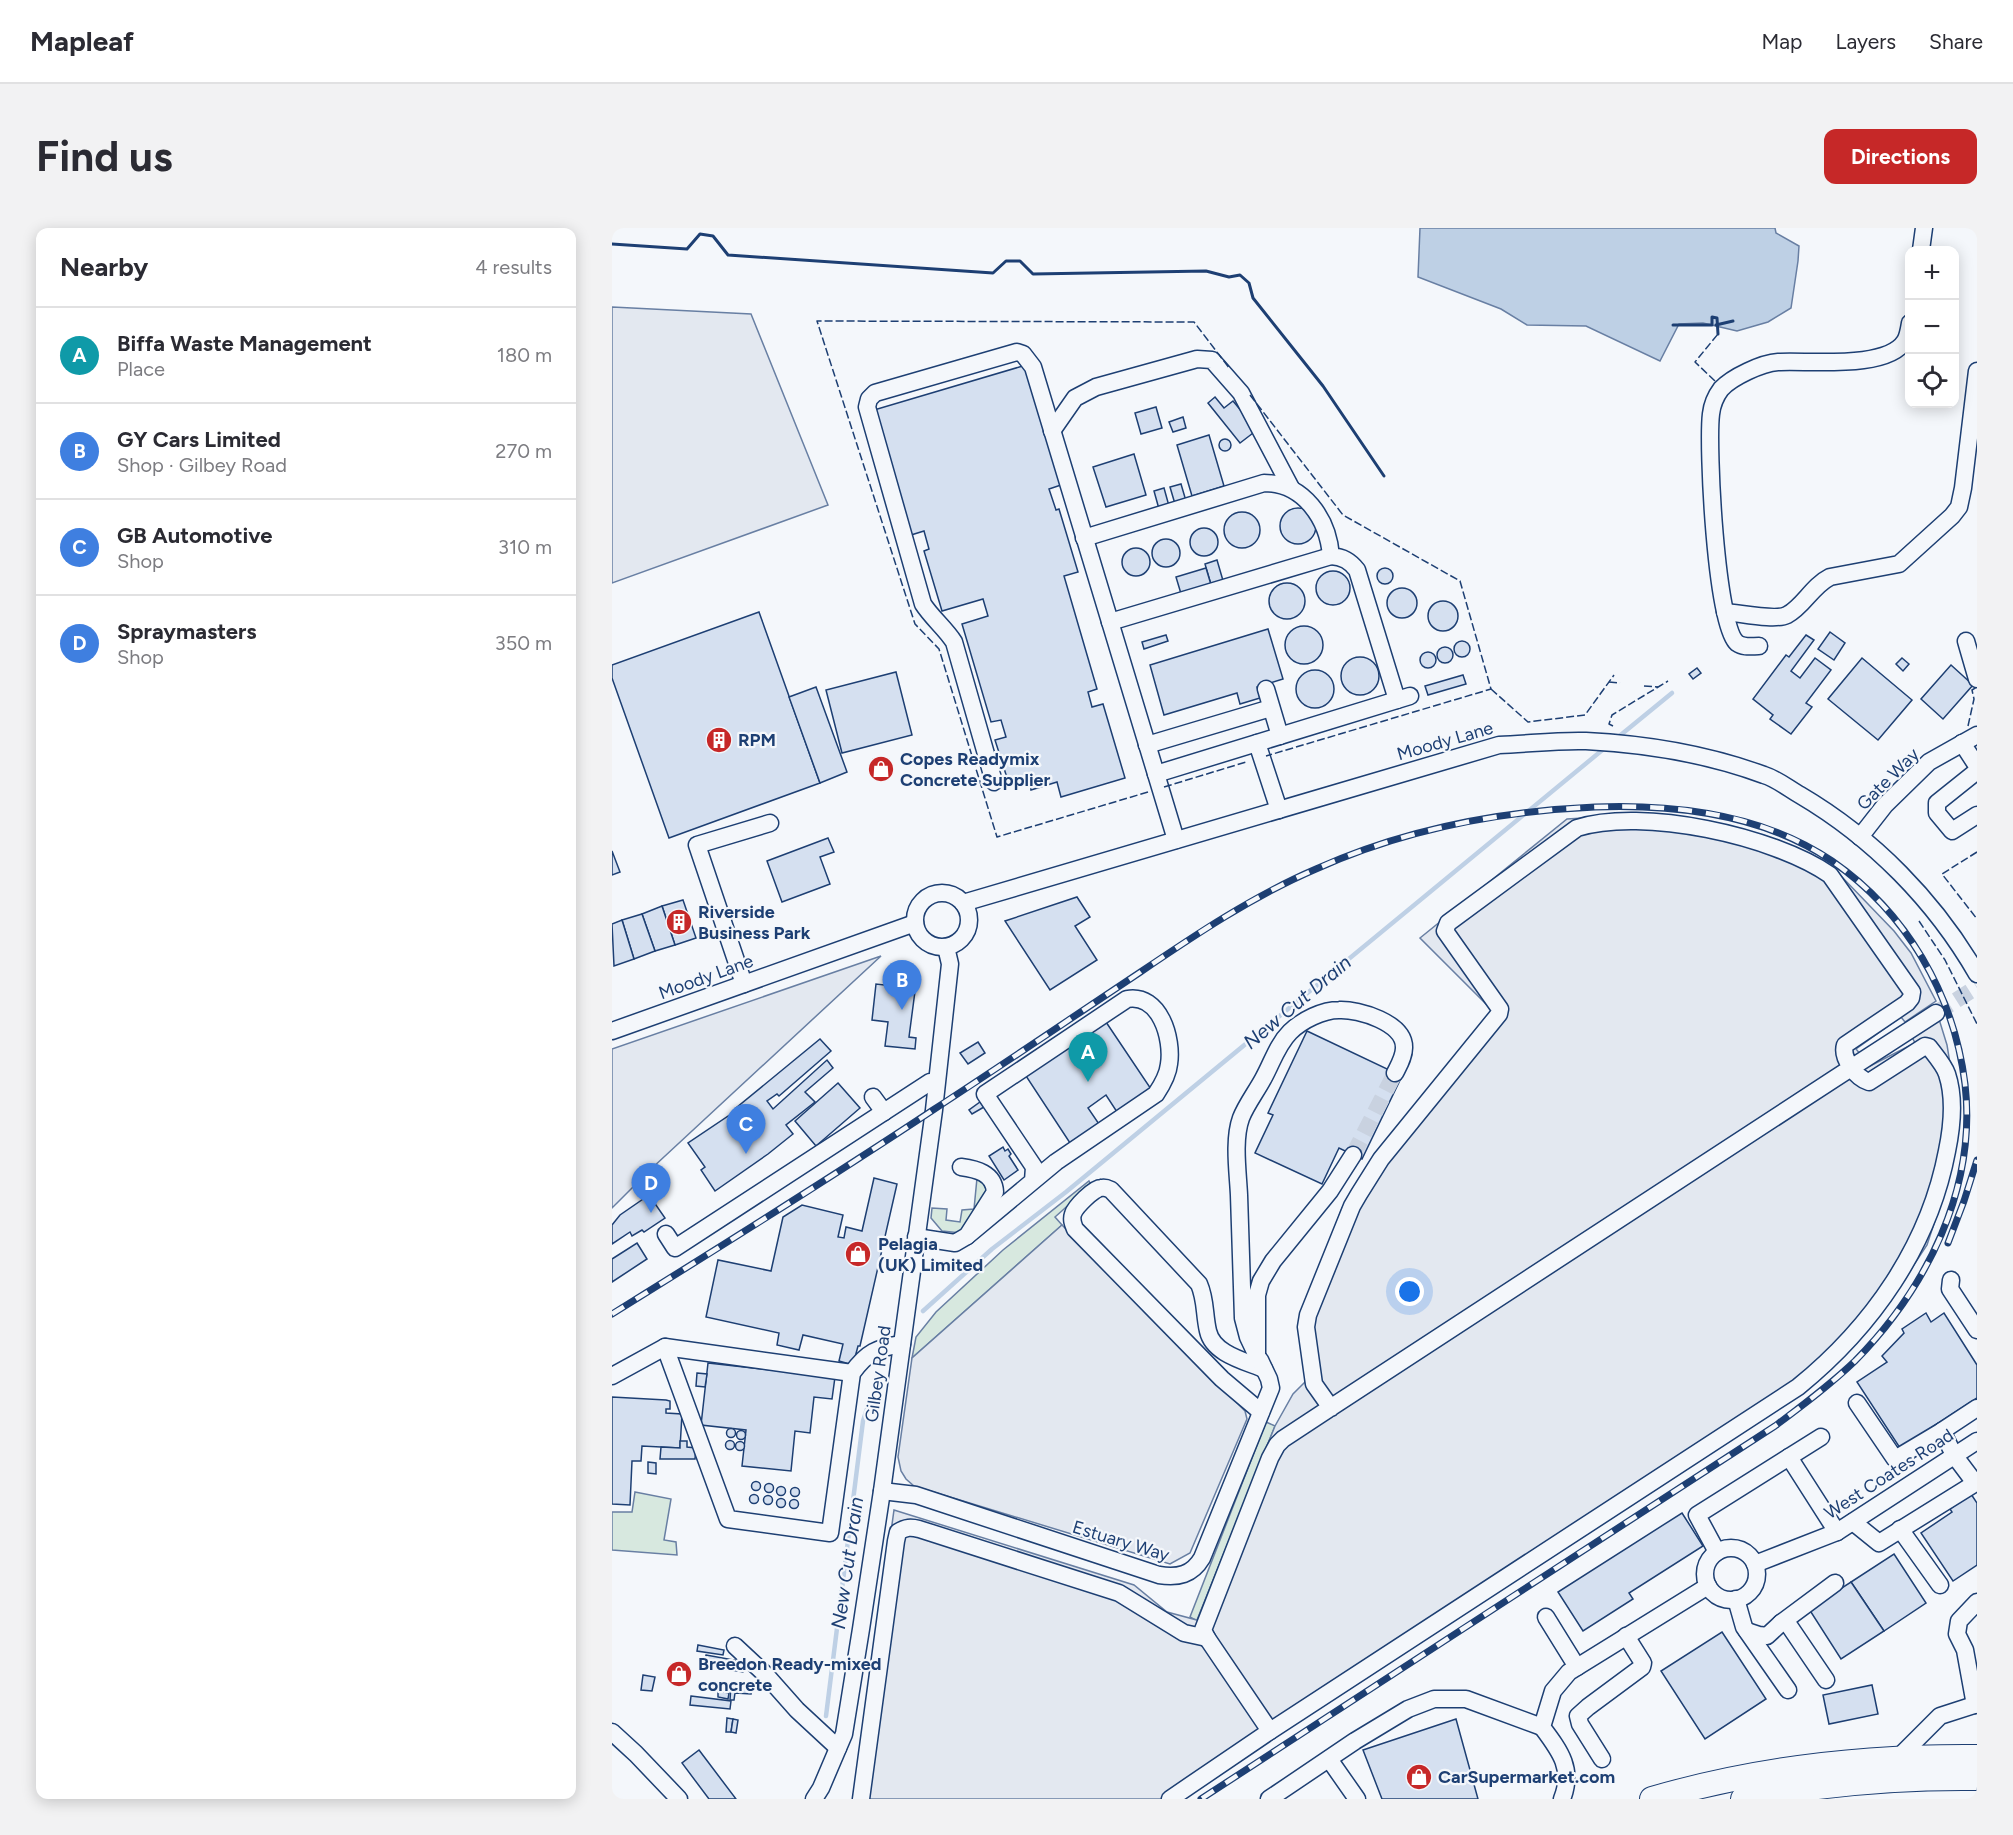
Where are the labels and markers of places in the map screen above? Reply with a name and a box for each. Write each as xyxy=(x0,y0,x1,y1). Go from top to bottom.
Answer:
building icon: RPM xyxy=(704,725,734,755)
place label: RPM xyxy=(738,729,776,751)
place label: Copes Readymix Concrete Supplier xyxy=(900,748,1051,791)
shop icon: Copes Readymix Concrete Supplier xyxy=(866,754,896,784)
place label: Riverside Business Park xyxy=(698,901,811,944)
building icon: Riverside Business Park xyxy=(664,907,694,937)
pin: B xyxy=(882,960,922,1010)
pin: A xyxy=(1068,1032,1108,1082)
pin: C xyxy=(726,1104,766,1154)
pin: D xyxy=(632,1164,670,1213)
place label: Pelagia (UK) Limited xyxy=(878,1233,983,1276)
shop icon: Pelagia (UK) Limited xyxy=(843,1239,873,1269)
place label: Breedon Ready-mixed concrete xyxy=(698,1653,881,1696)
shop icon: Breedon Ready-mixed concrete xyxy=(664,1659,694,1689)
shop icon: CarSupermarket.com xyxy=(1404,1762,1434,1792)
place label: CarSupermarket.com xyxy=(1438,1766,1615,1788)

